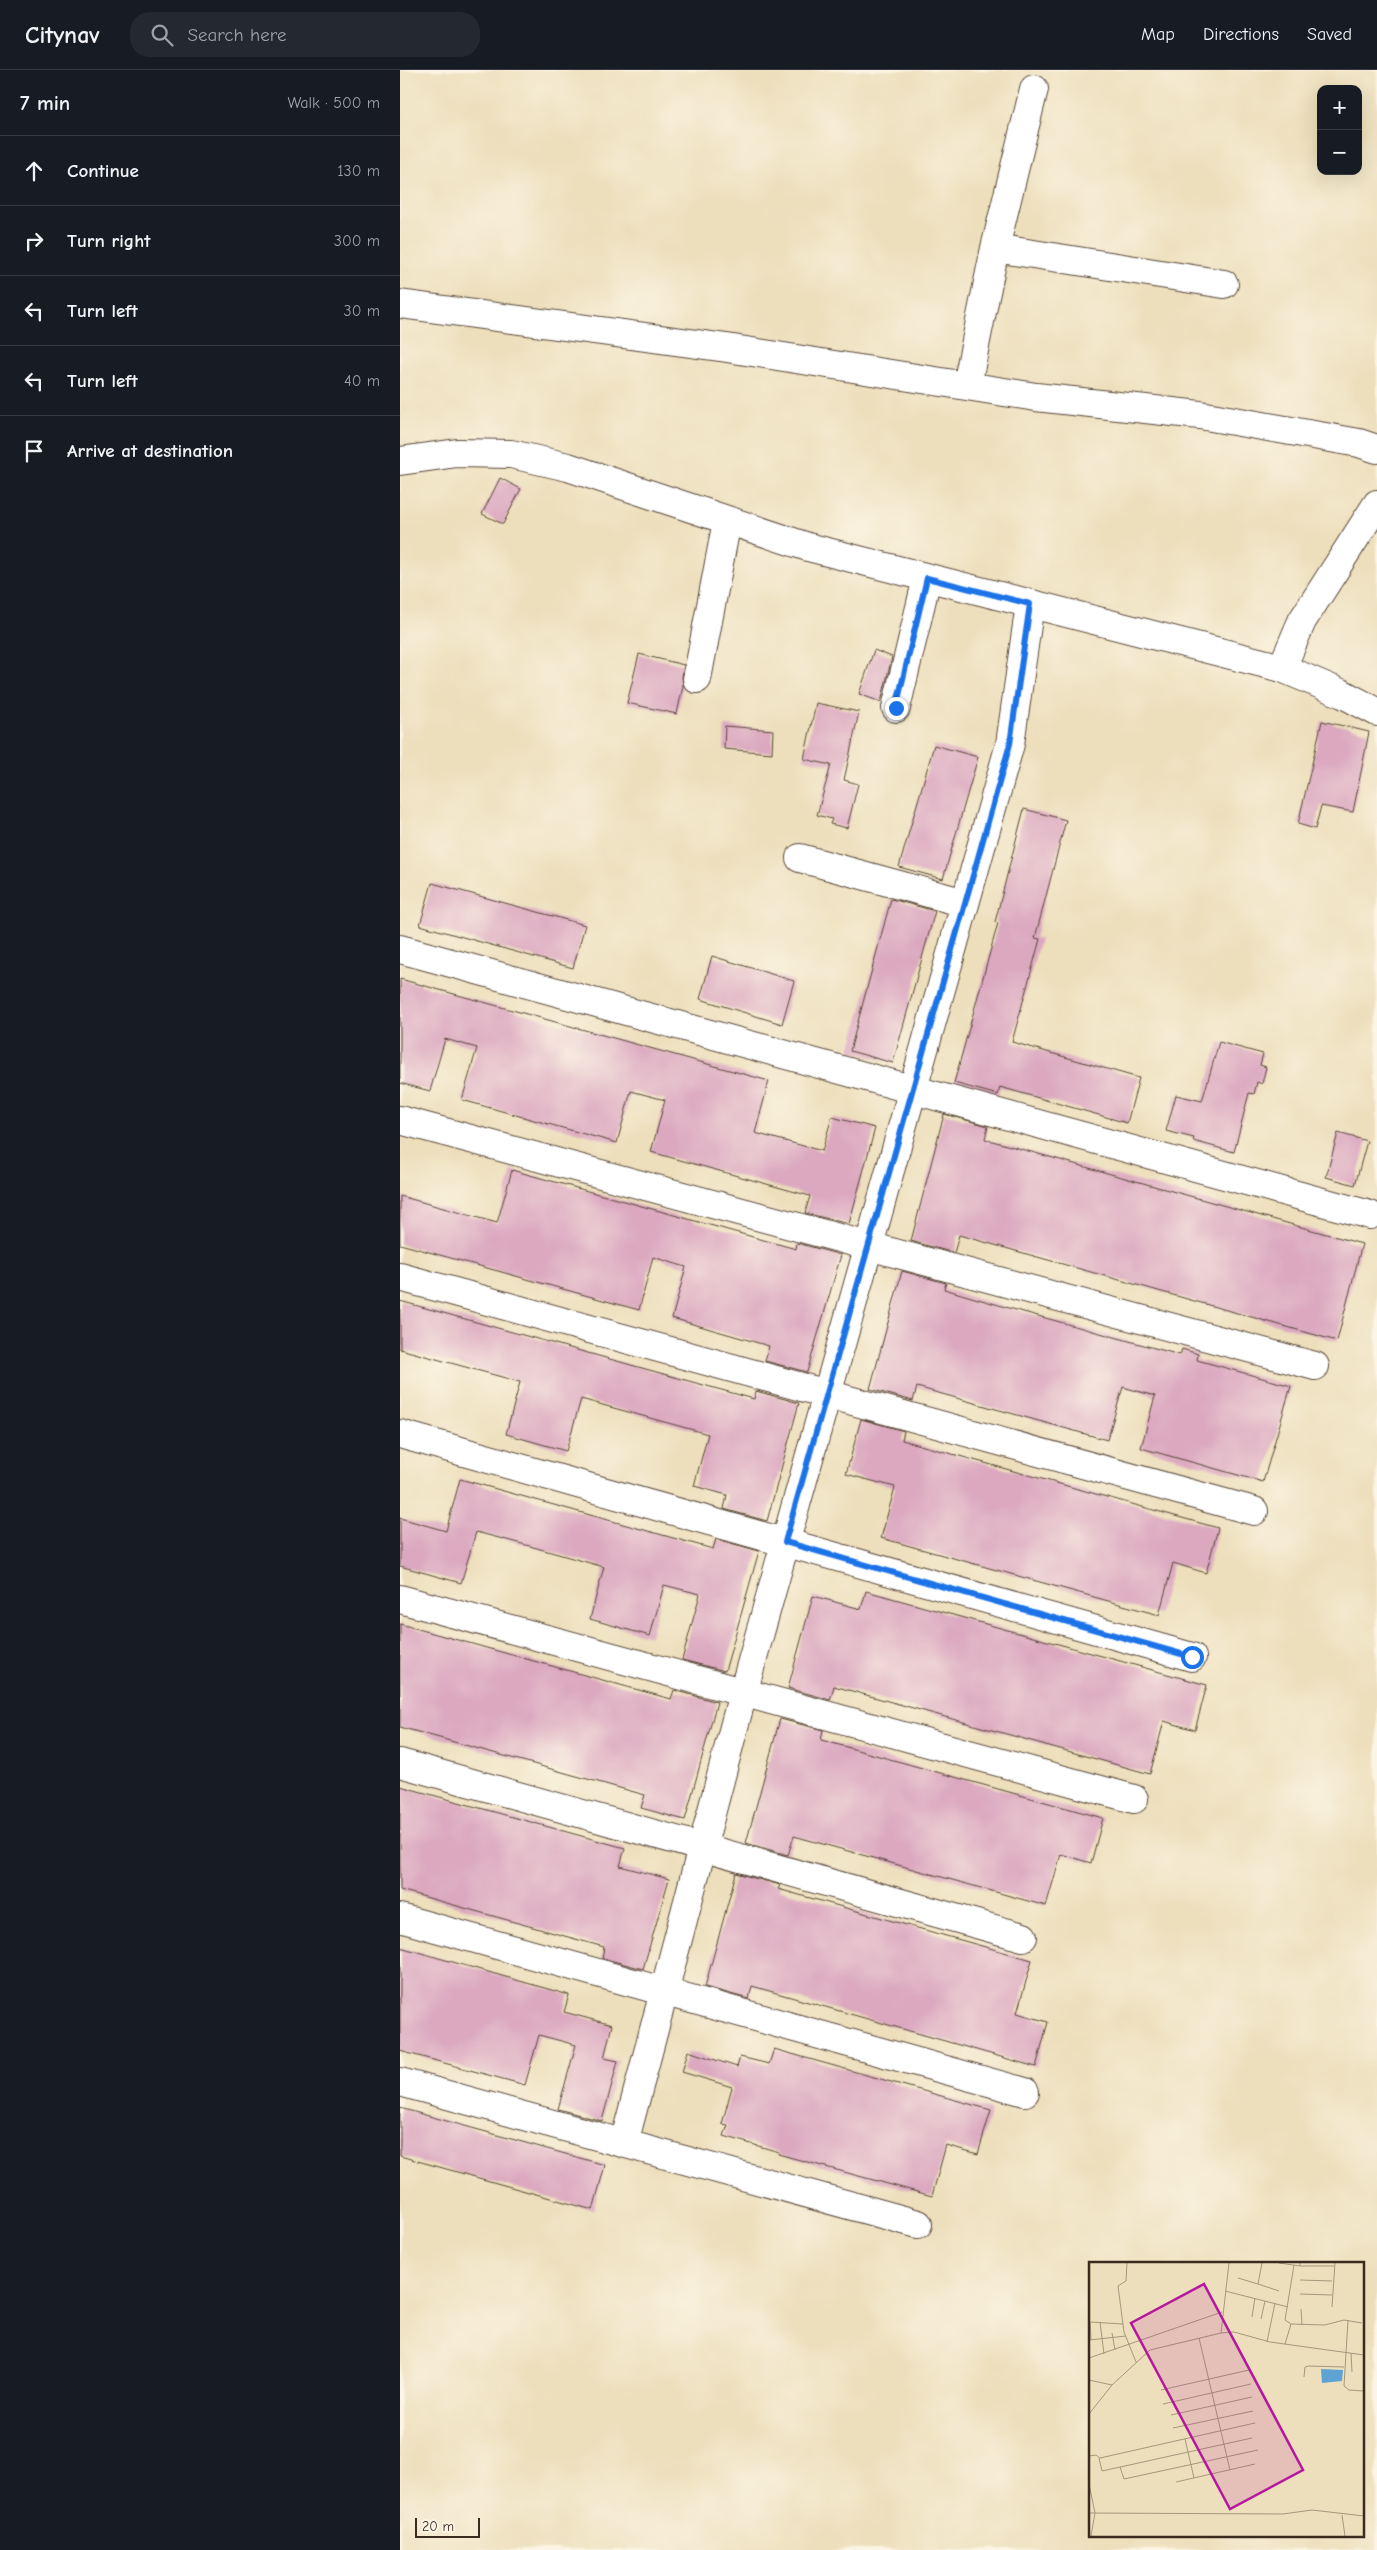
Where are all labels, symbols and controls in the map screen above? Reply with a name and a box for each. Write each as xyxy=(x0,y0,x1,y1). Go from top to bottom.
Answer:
search box xyxy=(130,12,480,57)
text: Citynav xyxy=(25,21,100,49)
icon: search xyxy=(148,21,176,49)
text: Search here xyxy=(188,24,286,46)
text: Map xyxy=(1141,24,1175,45)
text: Directions xyxy=(1203,24,1279,45)
text: Saved xyxy=(1307,24,1352,45)
map controls xyxy=(1317,85,1362,175)
button: + xyxy=(1317,85,1362,130)
text: 7 min xyxy=(20,91,70,115)
text: Walk · 500 m xyxy=(287,94,380,112)
button: − xyxy=(1317,130,1362,175)
icon: ahead xyxy=(20,157,48,185)
text: Continue xyxy=(67,160,139,182)
text: 130 m xyxy=(337,162,380,180)
icon: right xyxy=(20,227,48,255)
text: Turn right xyxy=(67,230,151,252)
text: 300 m xyxy=(334,232,380,250)
icon: left xyxy=(20,297,48,325)
text: Turn left xyxy=(67,300,138,322)
text: 30 m xyxy=(344,302,380,320)
icon: left xyxy=(20,367,48,395)
text: Turn left xyxy=(67,370,138,392)
text: 40 m xyxy=(344,372,380,390)
icon: arrive xyxy=(20,437,48,465)
text: Arrive at destination xyxy=(67,440,233,462)
route end xyxy=(885,697,908,720)
route start xyxy=(1181,1646,1204,1669)
inset map xyxy=(1089,2262,1364,2538)
scale bar xyxy=(415,2515,480,2538)
text: 20 m xyxy=(422,2518,454,2535)

